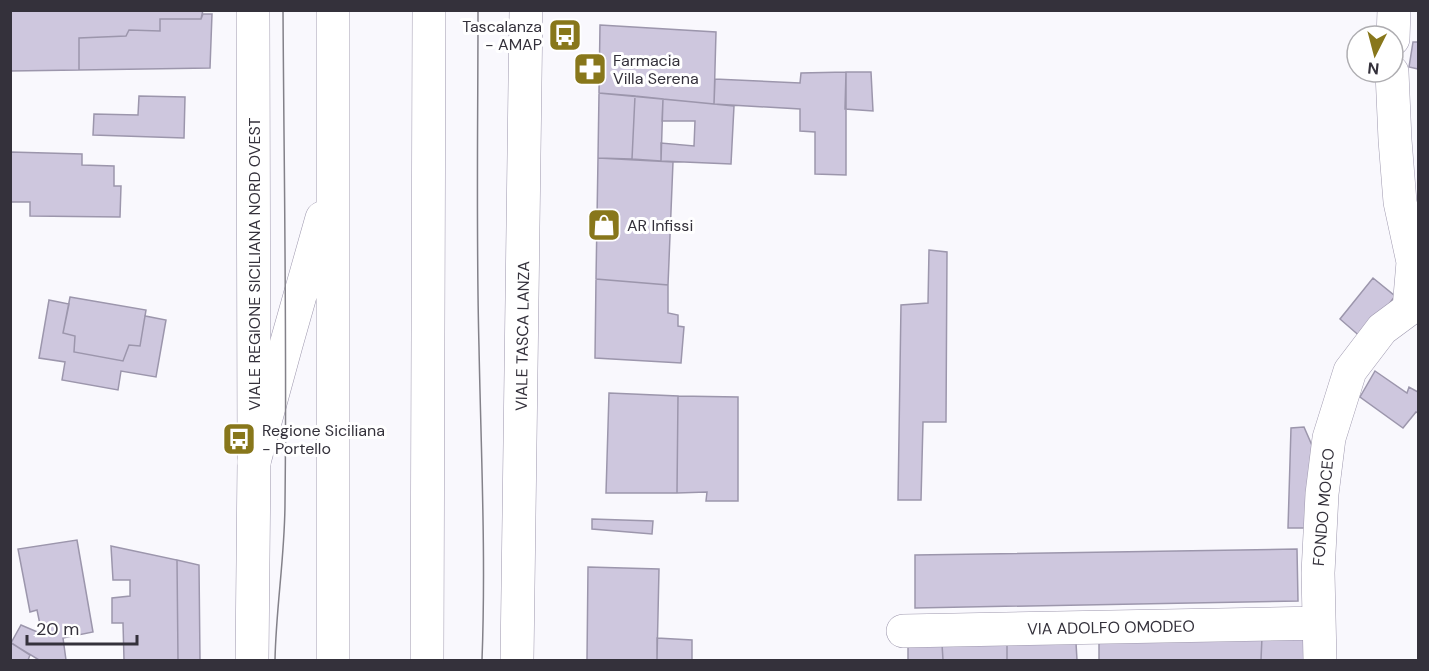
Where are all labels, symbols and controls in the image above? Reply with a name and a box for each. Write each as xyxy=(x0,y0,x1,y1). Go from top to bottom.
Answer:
place label: Tascalanza - AMAP xyxy=(462,16,542,55)
bus stop icon: Tascalanza - AMAP xyxy=(547,17,583,53)
north arrow xyxy=(1345,24,1405,84)
place label: Farmacia Villa Serena xyxy=(613,50,699,89)
pharmacy icon: Farmacia Villa Serena xyxy=(572,51,608,87)
text: N xyxy=(1367,57,1380,79)
street label: VIALE REGIONE SICILIANA NORD OVEST xyxy=(244,118,265,410)
shop icon: AR Infissi xyxy=(586,207,622,243)
place label: AR Infissi xyxy=(627,215,693,236)
street label: VIALE TASCA LANZA xyxy=(511,261,534,411)
place label: Regione Siciliana - Portello xyxy=(262,420,385,459)
bus stop icon: Regione Siciliana - Portello xyxy=(221,421,257,457)
street label: FONDO MOCEO xyxy=(1308,447,1339,567)
scale bar xyxy=(27,608,136,646)
street label: VIA ADOLFO OMODEO xyxy=(1027,616,1195,639)
text: 20 m xyxy=(36,617,79,641)

